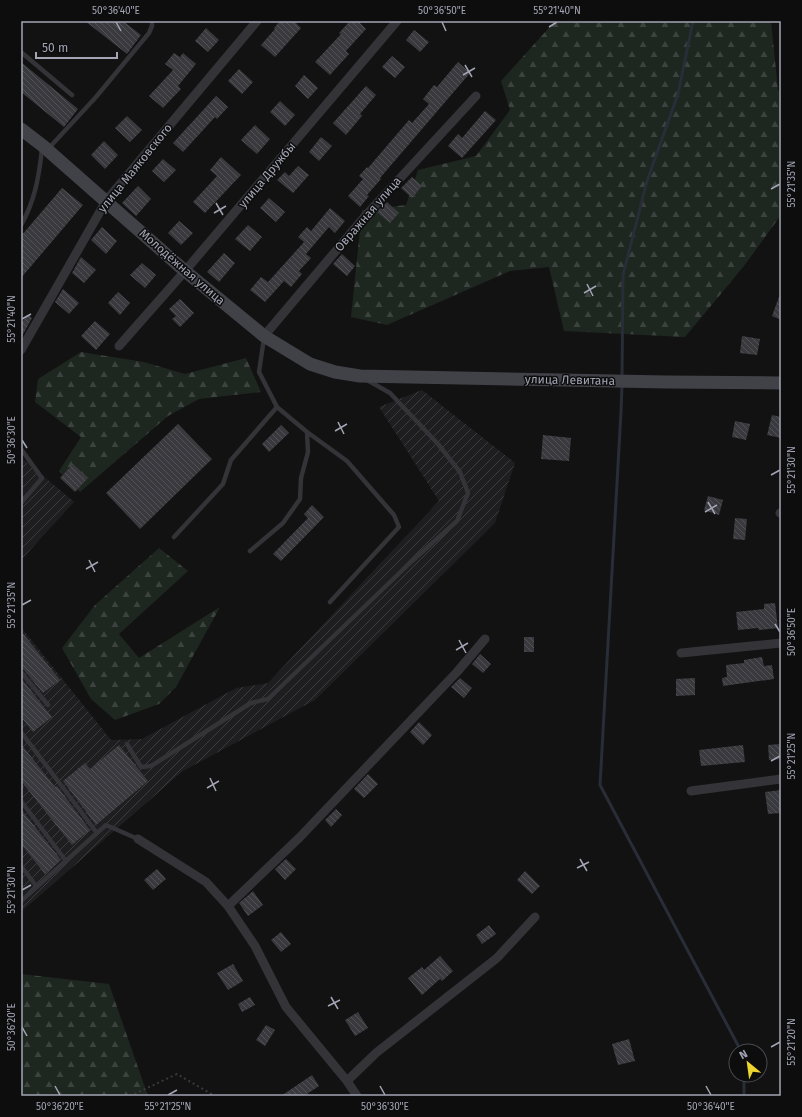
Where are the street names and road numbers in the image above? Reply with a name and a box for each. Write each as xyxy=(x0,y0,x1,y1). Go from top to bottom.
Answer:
street label: улица Маяковского xyxy=(95,121,175,215)
street label: улица Дружбы xyxy=(236,139,298,211)
street label: Овражная улица xyxy=(332,174,404,254)
street label: Молодёжная улица xyxy=(136,226,228,308)
street label: улица Левитана xyxy=(525,372,615,388)

